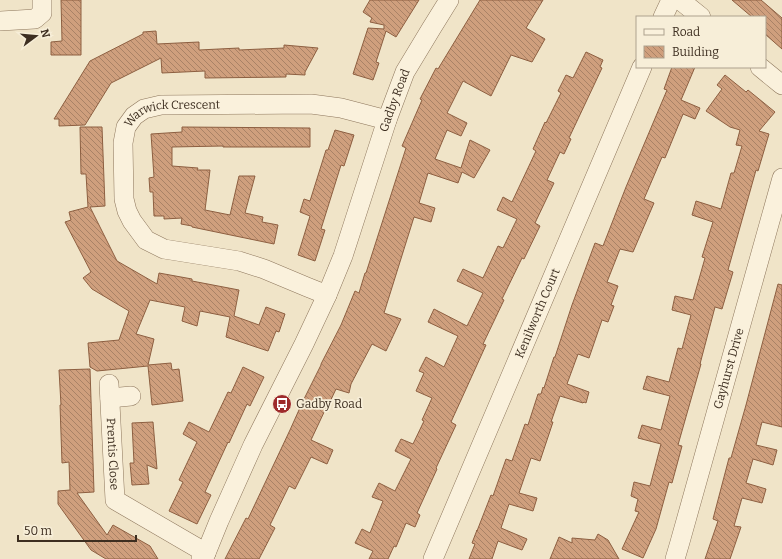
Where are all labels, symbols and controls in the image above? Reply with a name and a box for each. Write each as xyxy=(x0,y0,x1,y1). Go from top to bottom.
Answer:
north arrow xyxy=(16,16,56,56)
legend xyxy=(636,16,766,68)
text: Road xyxy=(672,25,700,39)
text: N xyxy=(38,28,53,40)
text: Building xyxy=(672,45,719,59)
street label: Gadby Road xyxy=(377,67,413,134)
street label: Warwick Crescent xyxy=(121,98,221,130)
street label: Kenilworth Court xyxy=(512,266,563,360)
street label: Gayhurst Drive xyxy=(711,326,747,410)
bus stop icon: Gadby Road xyxy=(271,393,293,415)
place label: Gadby Road xyxy=(296,397,362,411)
street label: Prentis Close xyxy=(104,417,121,490)
scale bar xyxy=(18,517,136,543)
text: 50 m xyxy=(24,524,53,538)

